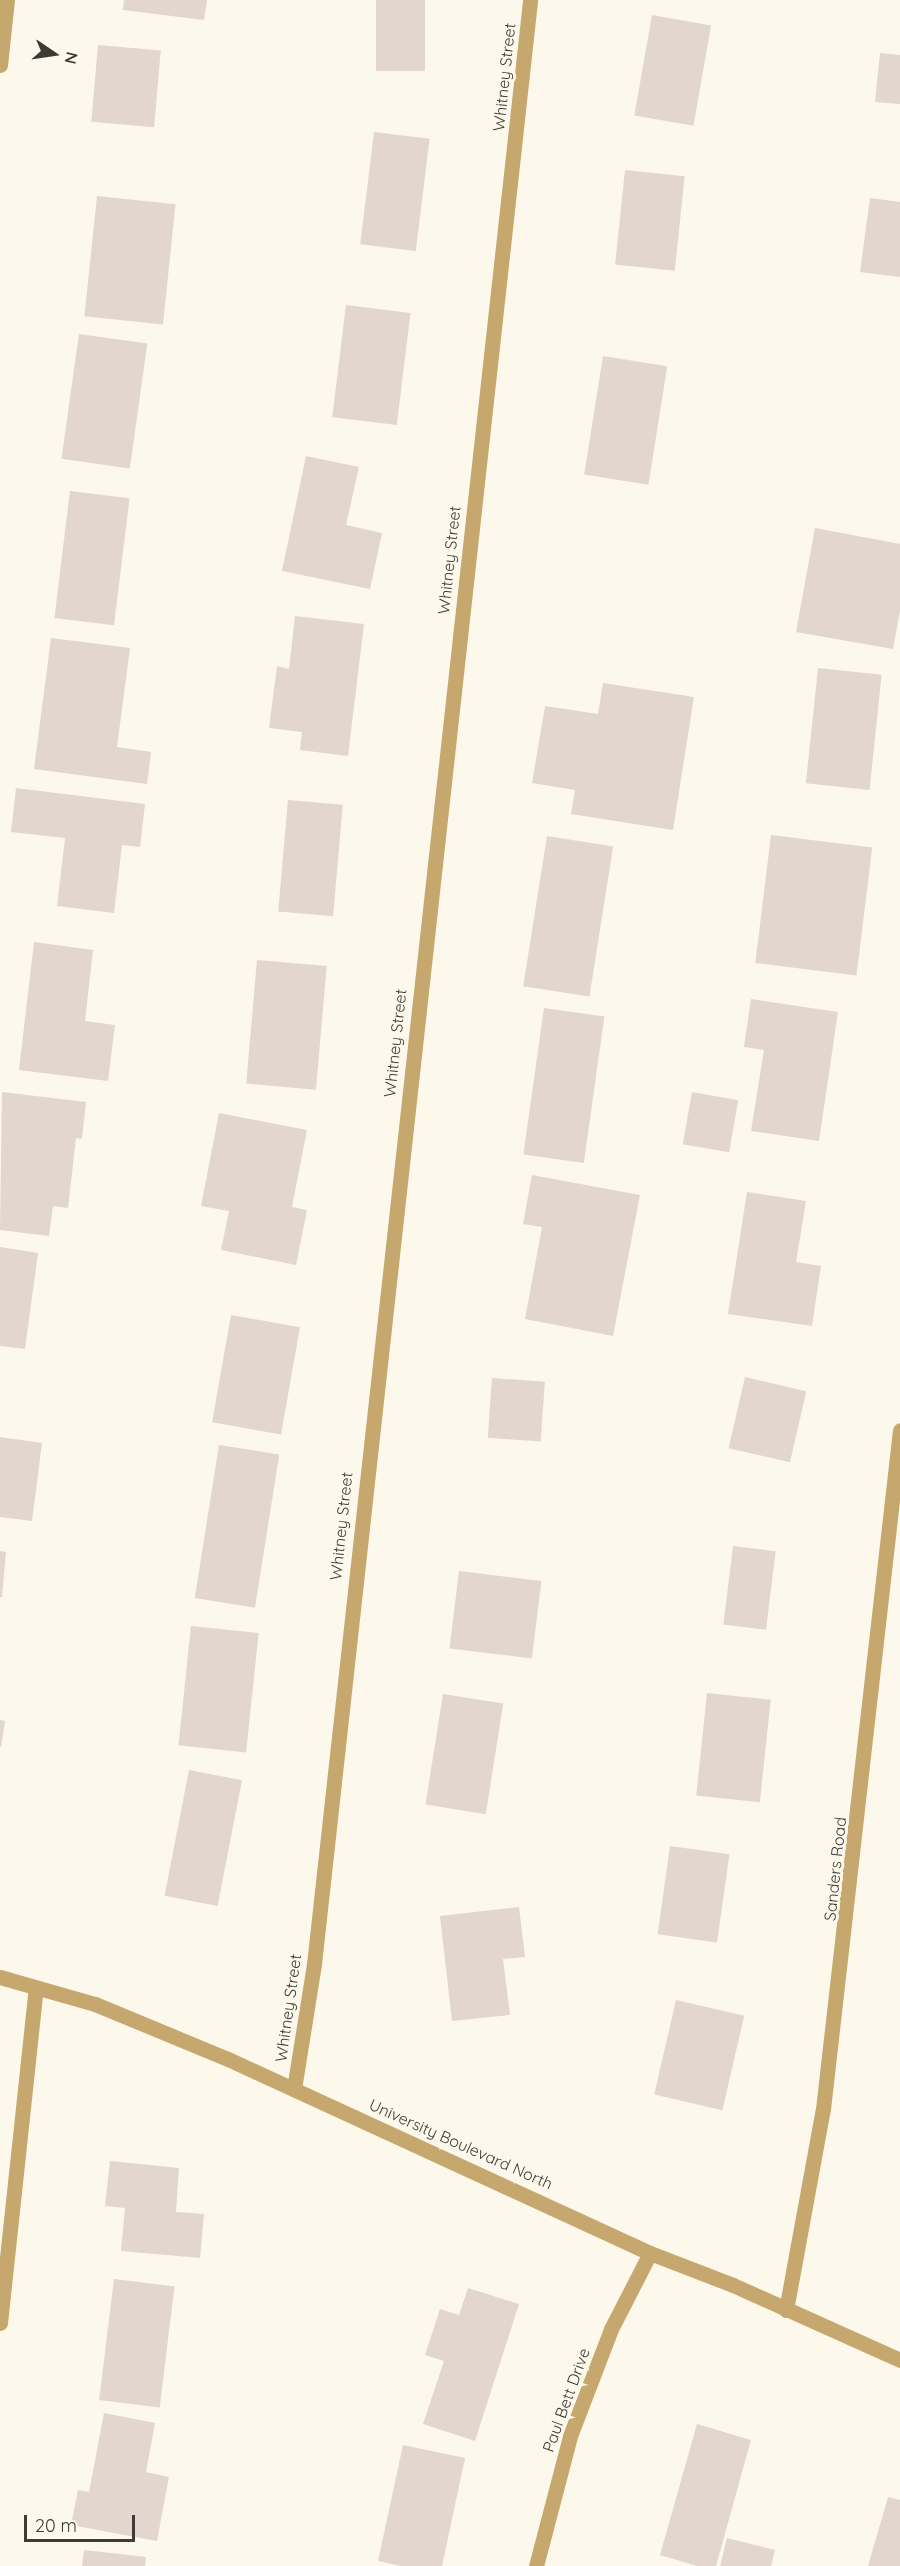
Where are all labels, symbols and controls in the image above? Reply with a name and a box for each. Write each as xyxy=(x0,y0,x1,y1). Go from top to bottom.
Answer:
street label: Whitney Street xyxy=(489,22,519,132)
north arrow xyxy=(24,24,84,84)
text: N xyxy=(60,50,83,66)
street label: Whitney Street xyxy=(434,505,464,615)
street label: Whitney Street xyxy=(380,988,410,1098)
street label: Whitney Street xyxy=(326,1471,356,1581)
street label: Sanders Road xyxy=(820,1816,850,1922)
street label: Whitney Street xyxy=(271,1953,305,2063)
street label: University Boulevard North xyxy=(366,2095,556,2193)
street label: Paul Bett Drive xyxy=(538,2345,594,2455)
scale bar xyxy=(27,2503,138,2541)
text: 20 m xyxy=(35,2514,77,2537)

